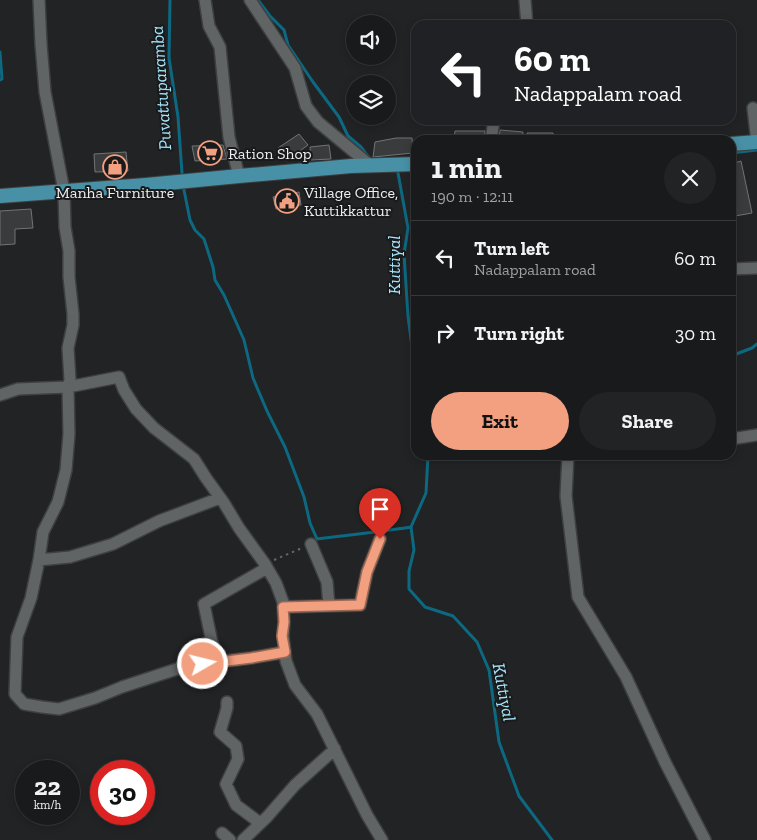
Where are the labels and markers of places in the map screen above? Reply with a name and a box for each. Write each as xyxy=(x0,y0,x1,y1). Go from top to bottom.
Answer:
supermarket icon: Ration Shop xyxy=(197,140,223,166)
place label: Ration Shop xyxy=(228,144,312,163)
shop icon: Manha Furniture xyxy=(102,154,128,180)
place label: Manha Furniture xyxy=(56,183,174,202)
place label: Village Office, Kuttikkattur xyxy=(303,183,398,220)
public building icon: Village Office, Kuttikkattur xyxy=(274,188,300,214)
pin xyxy=(359,488,401,539)

